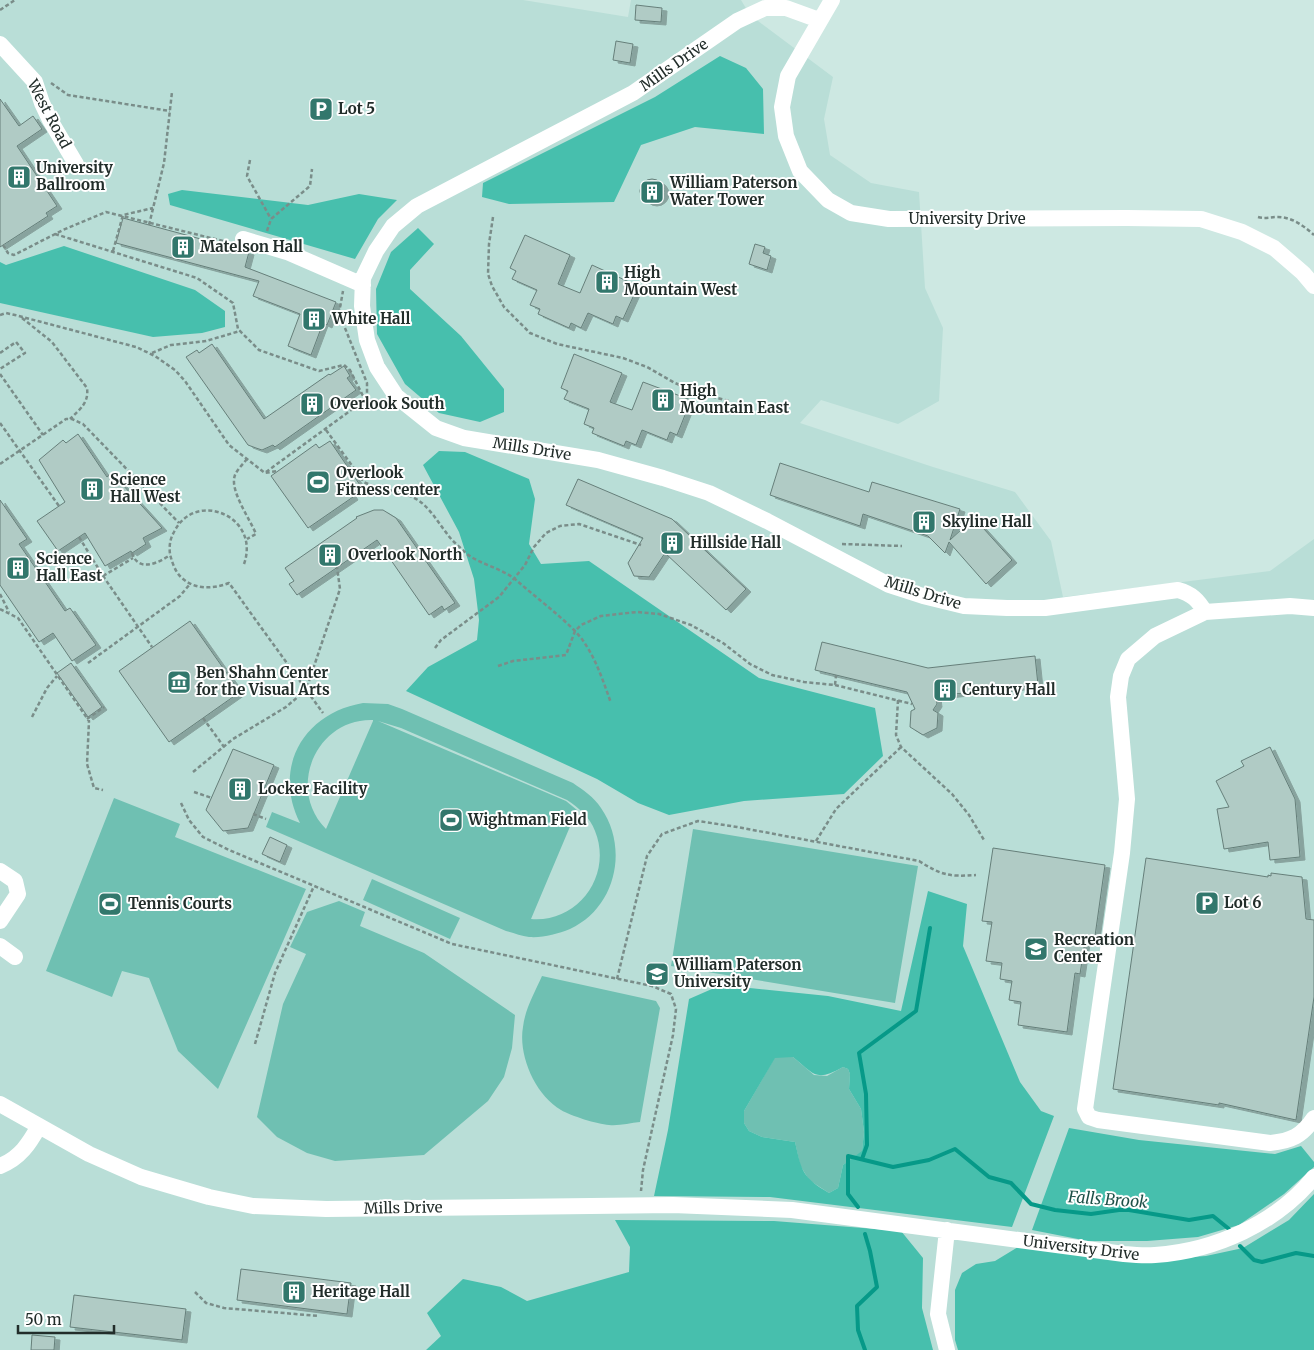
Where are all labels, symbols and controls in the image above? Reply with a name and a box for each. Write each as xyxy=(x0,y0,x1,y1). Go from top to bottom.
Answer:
street label: Mills Drive xyxy=(636,34,712,95)
street label: West Road xyxy=(23,75,76,152)
parking icon: Lot 5 xyxy=(308,96,334,122)
place label: Lot 5 xyxy=(338,99,375,118)
place label: University Ballroom xyxy=(36,158,113,194)
building icon: University Ballroom xyxy=(6,164,32,190)
place label: William Paterson Water Tower xyxy=(669,173,797,209)
building icon: William Paterson Water Tower xyxy=(639,179,665,205)
street label: University Drive xyxy=(908,209,1026,228)
building icon: Matelson Hall xyxy=(170,234,196,260)
place label: Matelson Hall xyxy=(200,237,303,256)
place label: High Mountain West xyxy=(624,263,737,299)
building icon: High Mountain West xyxy=(594,269,620,295)
building icon: White Hall xyxy=(301,306,327,332)
place label: White Hall xyxy=(331,309,410,328)
place label: High Mountain East xyxy=(680,381,789,417)
building icon: High Mountain East xyxy=(650,387,676,413)
building icon: Overlook South xyxy=(299,391,325,417)
place label: Overlook South xyxy=(330,394,445,413)
street label: Mills Drive xyxy=(492,433,573,464)
place label: Overlook Fitness center xyxy=(336,463,440,499)
sports icon: Overlook Fitness center xyxy=(305,469,331,495)
place label: Science Hall West xyxy=(110,470,180,506)
building icon: Science Hall West xyxy=(79,476,105,502)
building icon: Skyline Hall xyxy=(911,509,937,535)
place label: Skyline Hall xyxy=(942,512,1032,531)
building icon: Hillside Hall xyxy=(659,530,685,556)
place label: Hillside Hall xyxy=(690,533,781,552)
building icon: Overlook North xyxy=(317,542,343,568)
place label: Overlook North xyxy=(348,545,462,564)
place label: Science Hall East xyxy=(36,549,102,585)
building icon: Science Hall East xyxy=(5,555,31,581)
street label: Mills Drive xyxy=(883,572,964,613)
place label: Ben Shahn Center for the Visual Arts xyxy=(196,663,330,699)
museum icon: Ben Shahn Center for the Visual Arts xyxy=(166,669,192,695)
building icon: Century Hall xyxy=(932,677,958,703)
place label: Century Hall xyxy=(962,680,1056,699)
building icon: Locker Facility xyxy=(227,776,253,802)
place label: Locker Facility xyxy=(258,779,367,798)
sports icon: Wightman Field xyxy=(438,807,464,833)
place label: Wightman Field xyxy=(467,810,587,829)
parking icon: Lot 6 xyxy=(1194,890,1220,916)
sports icon: Tennis Courts xyxy=(97,891,123,917)
place label: Lot 6 xyxy=(1224,893,1262,912)
place label: Tennis Courts xyxy=(128,894,232,913)
place label: Recreation Center xyxy=(1054,930,1134,966)
school or university icon: Recreation Center xyxy=(1023,936,1049,962)
place label: William Paterson University xyxy=(673,955,801,991)
school or university icon: William Paterson University xyxy=(644,961,670,987)
water label: Falls Brook xyxy=(1067,1186,1149,1212)
street label: Mills Drive xyxy=(363,1197,443,1218)
street label: University Drive xyxy=(1022,1231,1141,1264)
building icon: Heritage Hall xyxy=(281,1279,307,1305)
place label: Heritage Hall xyxy=(312,1282,410,1301)
scale bar xyxy=(18,1302,114,1334)
text: 50 m xyxy=(25,1310,62,1329)

